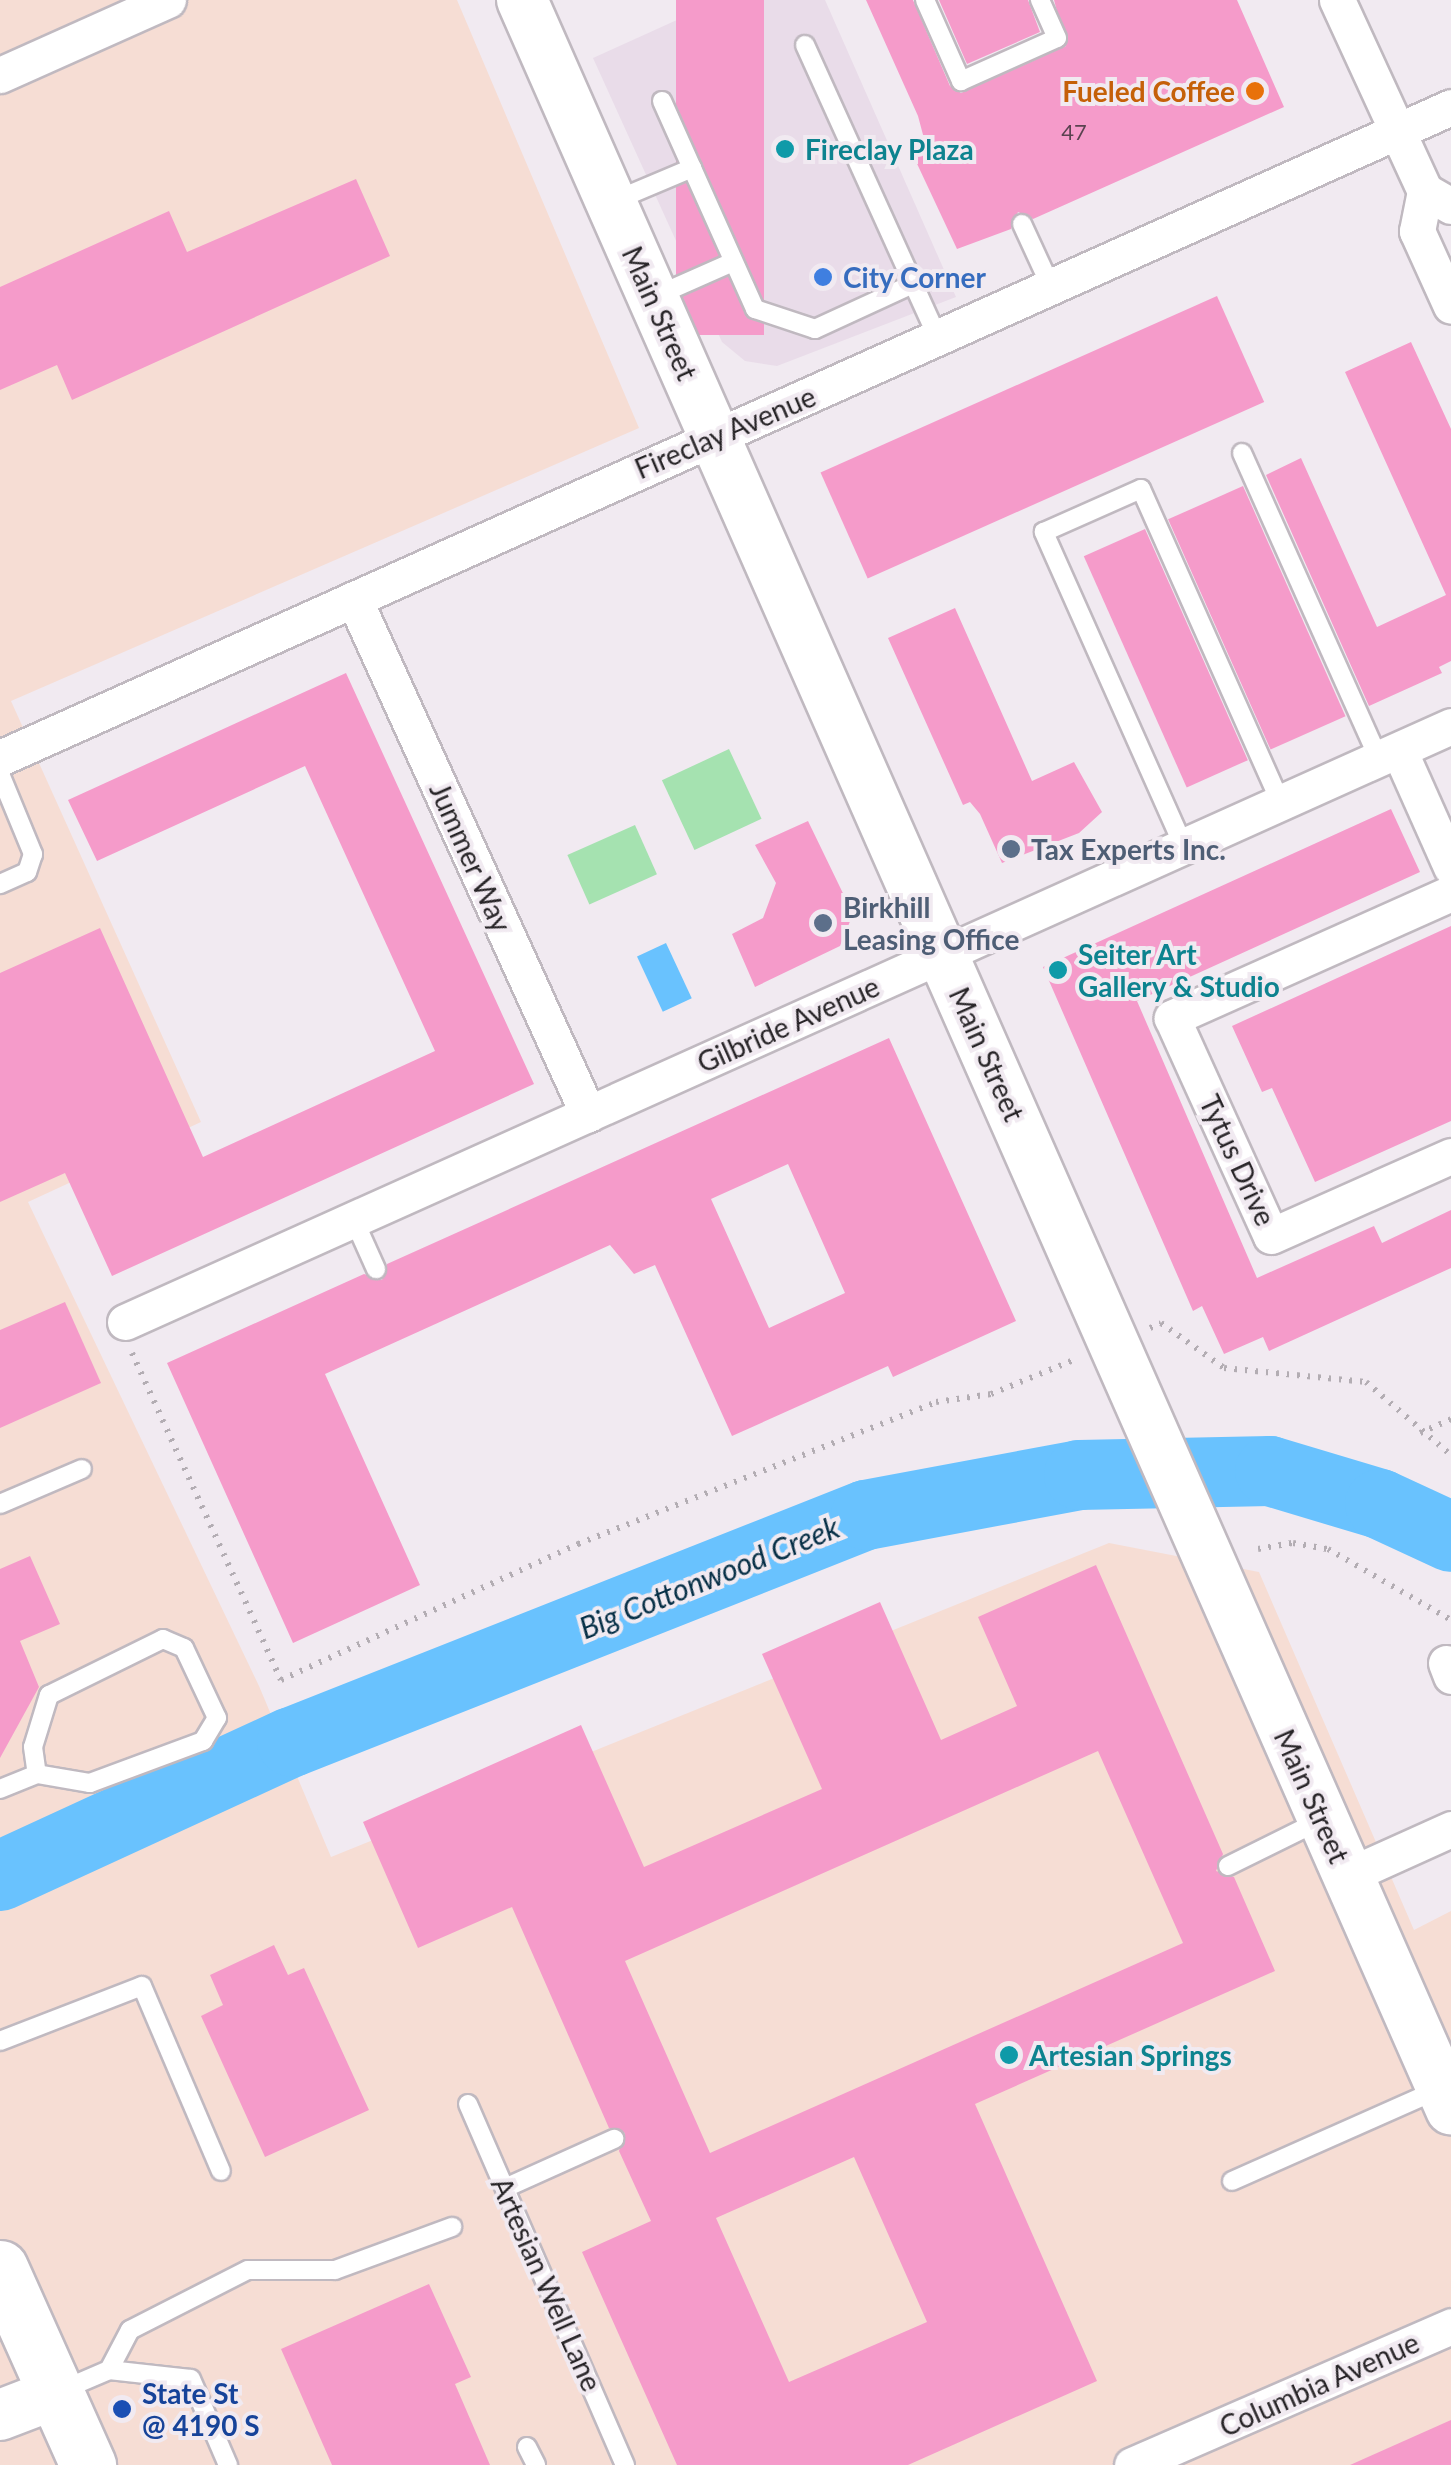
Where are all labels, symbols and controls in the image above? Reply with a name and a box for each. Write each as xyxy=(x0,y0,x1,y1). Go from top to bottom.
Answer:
place label: Fueled Coffee xyxy=(1062,74,1235,108)
marker: Fueled Coffee xyxy=(1244,80,1266,102)
house number: 47 xyxy=(1061,119,1087,145)
place label: Fireclay Plaza xyxy=(805,132,974,166)
marker: Fireclay Plaza xyxy=(774,138,796,160)
street label: Main Street xyxy=(616,241,704,385)
place label: City Corner xyxy=(843,260,987,294)
marker: City Corner xyxy=(812,266,834,288)
street label: Fireclay Avenue xyxy=(629,378,821,486)
street label: Jummer Way xyxy=(423,777,519,937)
place label: Tax Experts Inc. xyxy=(1031,832,1226,866)
marker: Tax Experts Inc. xyxy=(1000,838,1022,860)
place label: Birkhill Leasing Office xyxy=(843,890,1019,956)
marker: Birkhill Leasing Office xyxy=(812,912,834,934)
place label: Seiter Art Gallery & Studio xyxy=(1078,937,1280,1003)
marker: Seiter Art Gallery & Studio xyxy=(1047,959,1069,981)
street label: Gilbride Avenue xyxy=(691,969,885,1079)
street label: Main Street xyxy=(943,982,1031,1126)
street label: Tytus Drive xyxy=(1193,1089,1283,1231)
water label: Big Cottonwood Creek xyxy=(574,1508,844,1646)
street label: Main Street xyxy=(1268,1724,1356,1868)
place label: Artesian Springs xyxy=(1029,2038,1232,2072)
marker: Artesian Springs xyxy=(998,2044,1020,2066)
street label: Artesian Well Lane xyxy=(485,2172,609,2396)
street label: Columbia Avenue xyxy=(1214,2325,1424,2443)
place label: State St @ 4190 S xyxy=(142,2376,260,2442)
marker: State St @ 4190 S xyxy=(111,2398,133,2420)

